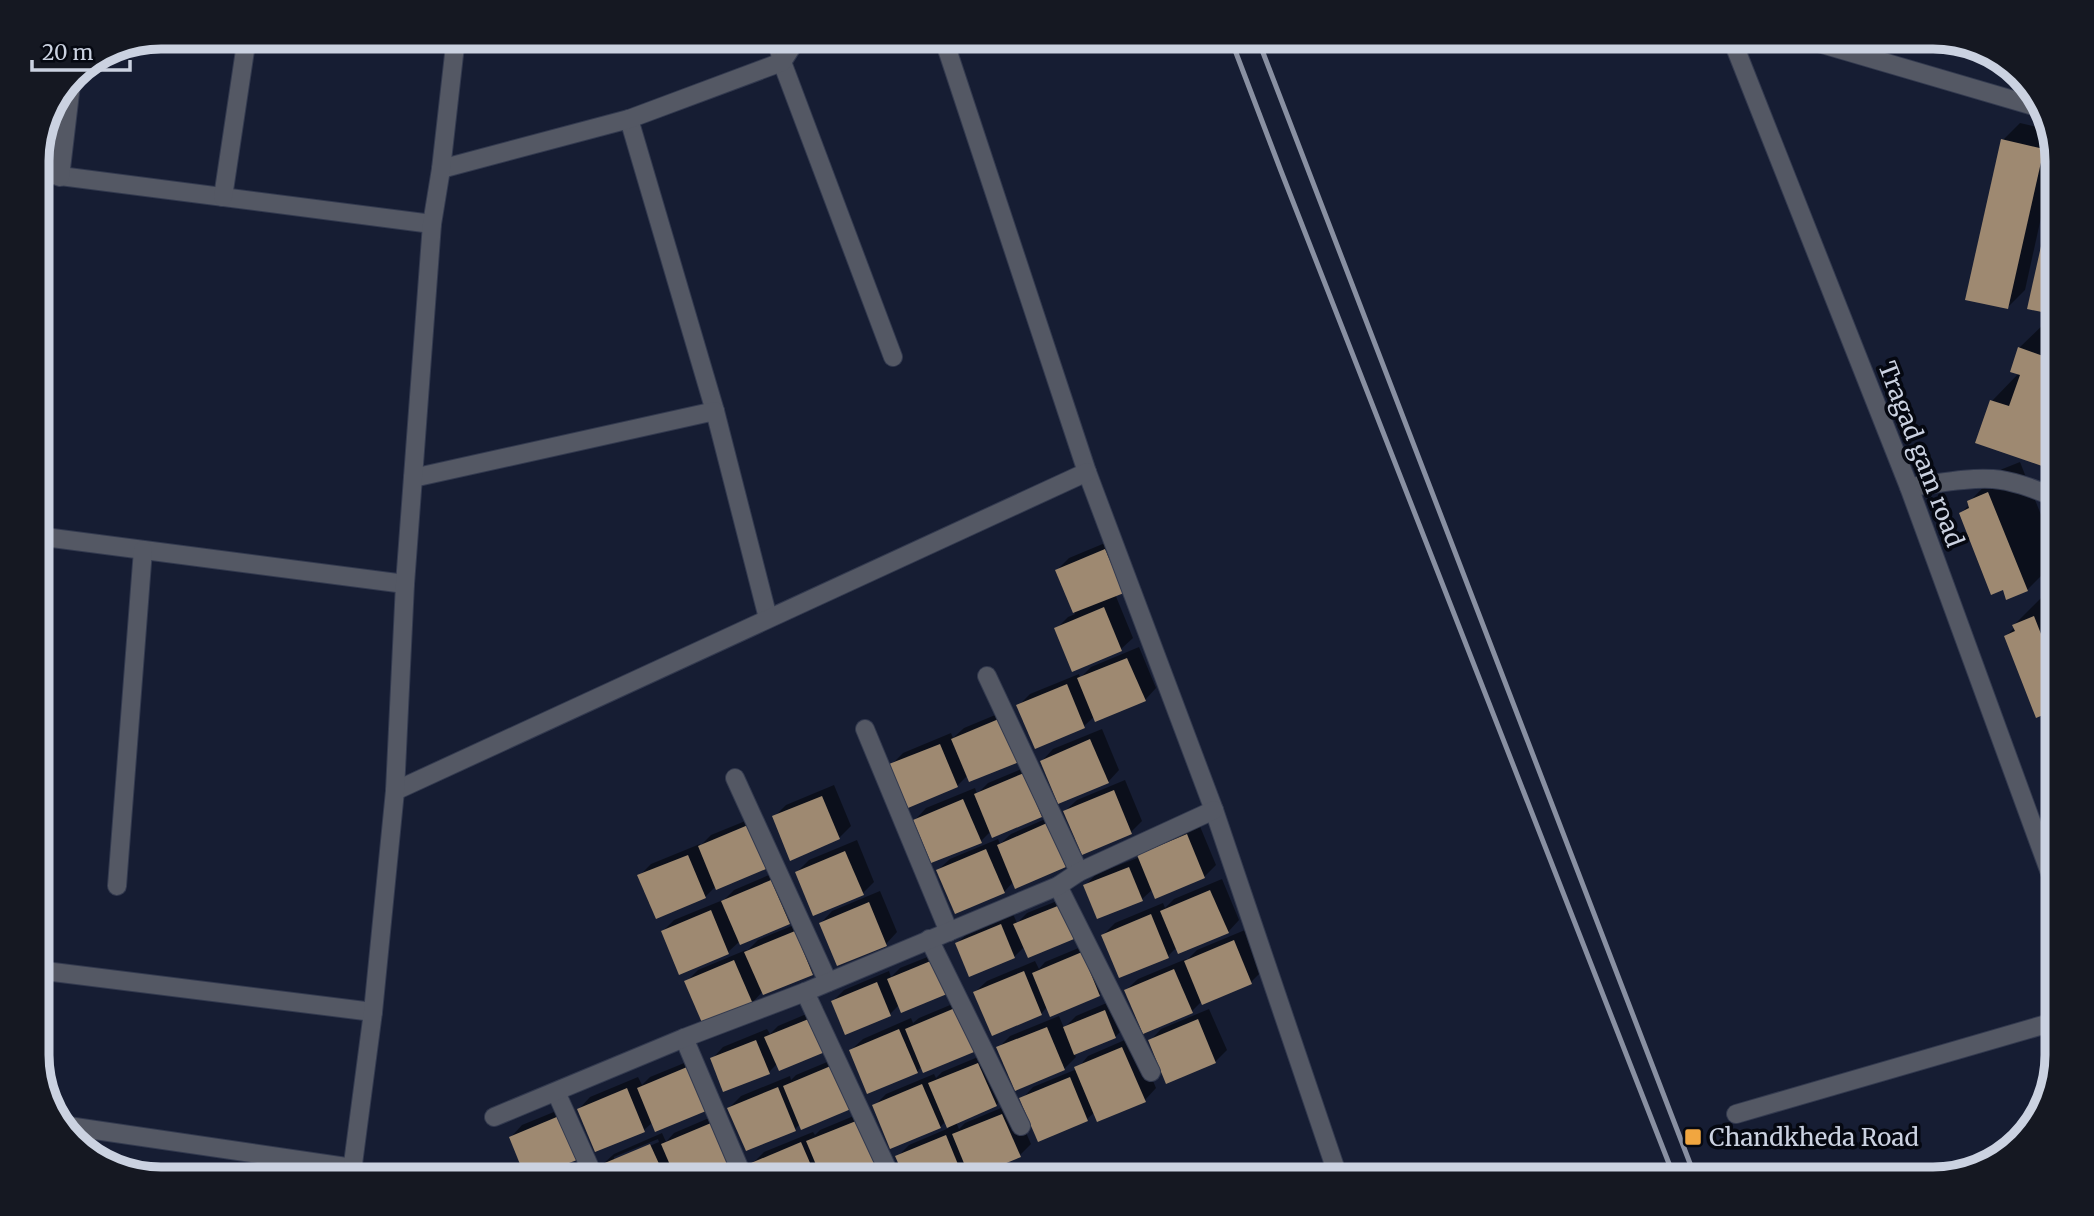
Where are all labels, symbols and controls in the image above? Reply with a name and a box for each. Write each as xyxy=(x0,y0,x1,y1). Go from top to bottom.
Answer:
scale bar xyxy=(32,28,130,72)
text: 20 m xyxy=(42,39,94,66)
street label: Tragad gam road xyxy=(1871,357,1971,551)
place label: Chandkheda Road xyxy=(1709,1122,1919,1153)
marker: Chandkheda Road xyxy=(1683,1127,1703,1147)

